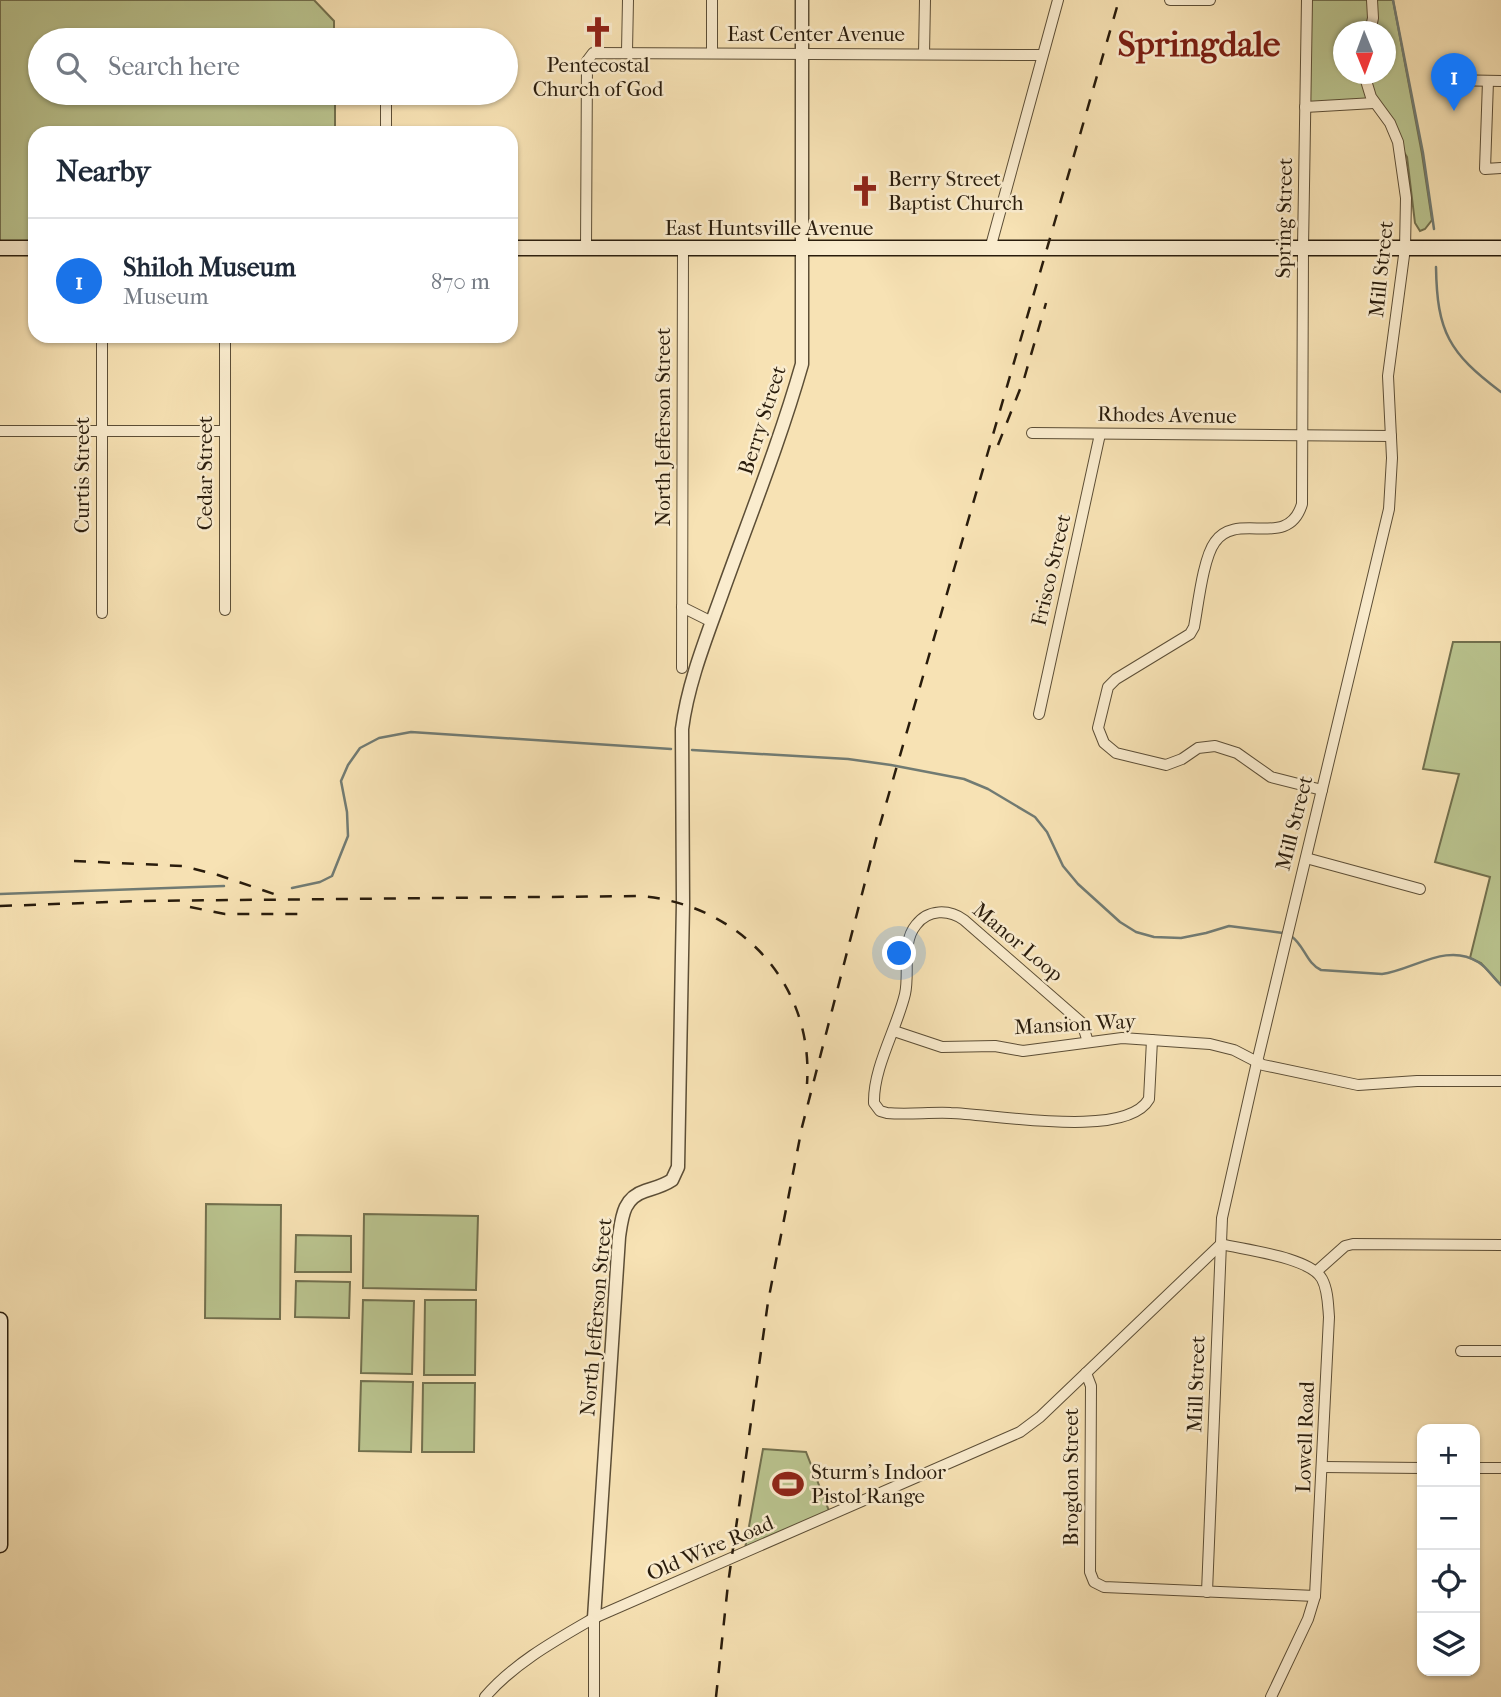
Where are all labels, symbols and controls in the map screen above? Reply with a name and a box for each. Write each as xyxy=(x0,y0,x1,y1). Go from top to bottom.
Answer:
church icon: Pentecostal Church of God xyxy=(581,15,615,49)
north arrow xyxy=(1333,21,1396,84)
street label: East Center Avenue xyxy=(727,22,905,46)
district label: Springdale xyxy=(1118,24,1281,65)
search box xyxy=(28,28,518,105)
icon: search xyxy=(52,48,90,86)
text: Search here xyxy=(108,51,240,82)
place label: Pentecostal Church of God xyxy=(533,53,664,101)
pin: 1 xyxy=(1431,53,1477,111)
text: Nearby xyxy=(56,154,151,189)
street label: Spring Street xyxy=(1271,157,1297,278)
place label: Berry Street Baptist Church xyxy=(888,167,1024,215)
church icon: Berry Street Baptist Church xyxy=(848,174,882,208)
street label: East Huntsville Avenue xyxy=(665,216,873,240)
street label: Mill Street xyxy=(1364,219,1398,318)
text: Shiloh Museum xyxy=(123,252,296,283)
text: 1 xyxy=(75,268,83,295)
text: 870 m xyxy=(431,268,490,295)
text: Museum xyxy=(123,283,209,310)
street label: North Jefferson Street xyxy=(651,327,675,526)
street label: Berry Street xyxy=(733,362,791,477)
street label: Rhodes Avenue xyxy=(1097,402,1237,428)
street label: Cedar Street xyxy=(193,415,217,530)
street label: Curtis Street xyxy=(70,416,94,533)
street label: Frisco Street xyxy=(1026,511,1076,628)
street label: Mill Street xyxy=(1271,773,1317,873)
street label: Manor Loop xyxy=(968,897,1068,987)
your location xyxy=(882,936,916,970)
street label: Mansion Way xyxy=(1014,1009,1137,1039)
street label: North Jefferson Street xyxy=(575,1216,617,1417)
street label: Mill Street xyxy=(1182,1335,1210,1433)
street label: Lowell Road xyxy=(1291,1380,1319,1493)
street label: Brogdon Street xyxy=(1059,1407,1083,1546)
map controls xyxy=(1417,1424,1480,1676)
button: + xyxy=(1417,1424,1480,1487)
place label: Sturm's Indoor Pistol Range xyxy=(811,1460,946,1508)
sports icon: Sturm's Indoor Pistol Range xyxy=(771,1467,805,1501)
button: − xyxy=(1417,1487,1480,1550)
street label: Old Wire Road xyxy=(643,1510,778,1585)
button: locate xyxy=(1417,1550,1480,1613)
button: layers xyxy=(1417,1613,1480,1676)

